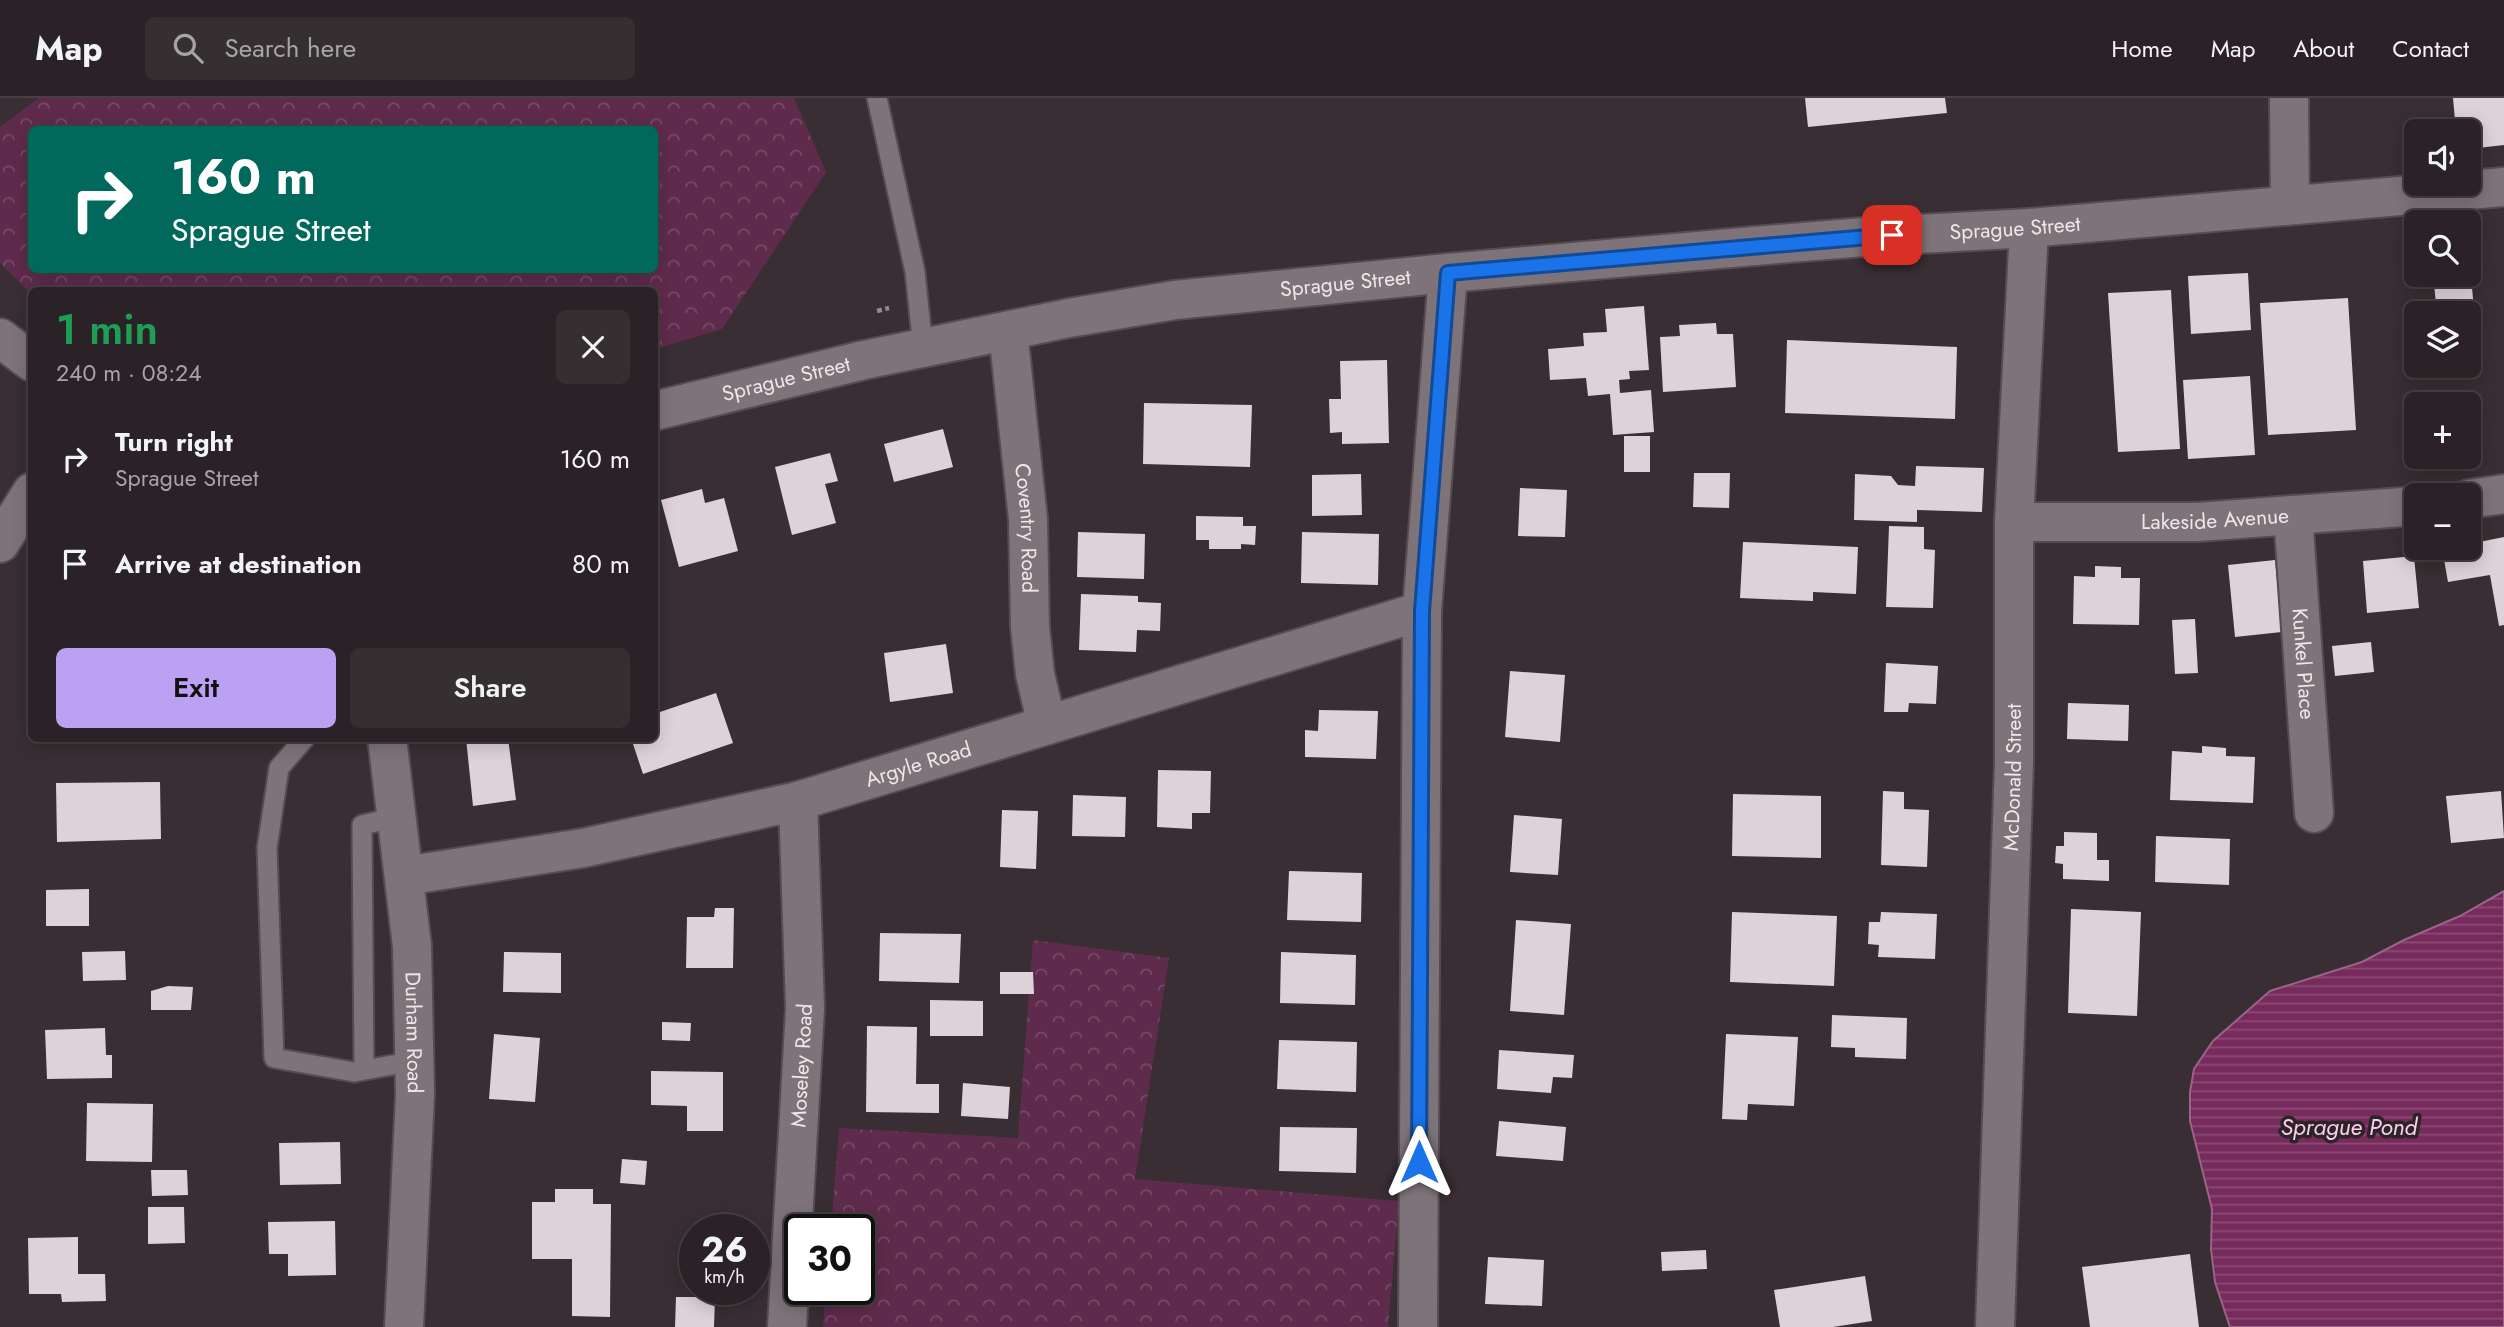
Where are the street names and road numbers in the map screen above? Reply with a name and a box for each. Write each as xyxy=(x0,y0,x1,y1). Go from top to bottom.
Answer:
street label: Sprague Street xyxy=(1949,209,2082,247)
street label: Sprague Street xyxy=(1279,262,1412,305)
street label: Sprague Street xyxy=(719,349,853,409)
street label: Coventry Road xyxy=(1007,462,1044,593)
street label: Lakeside Avenue xyxy=(2141,500,2290,537)
street label: Kunkel Place xyxy=(2285,607,2322,721)
street label: McDonald Street xyxy=(1996,704,2029,851)
street label: Argyle Road xyxy=(862,734,975,795)
street label: Durham Road xyxy=(398,971,430,1094)
street label: Moseley Road xyxy=(783,1003,820,1128)

